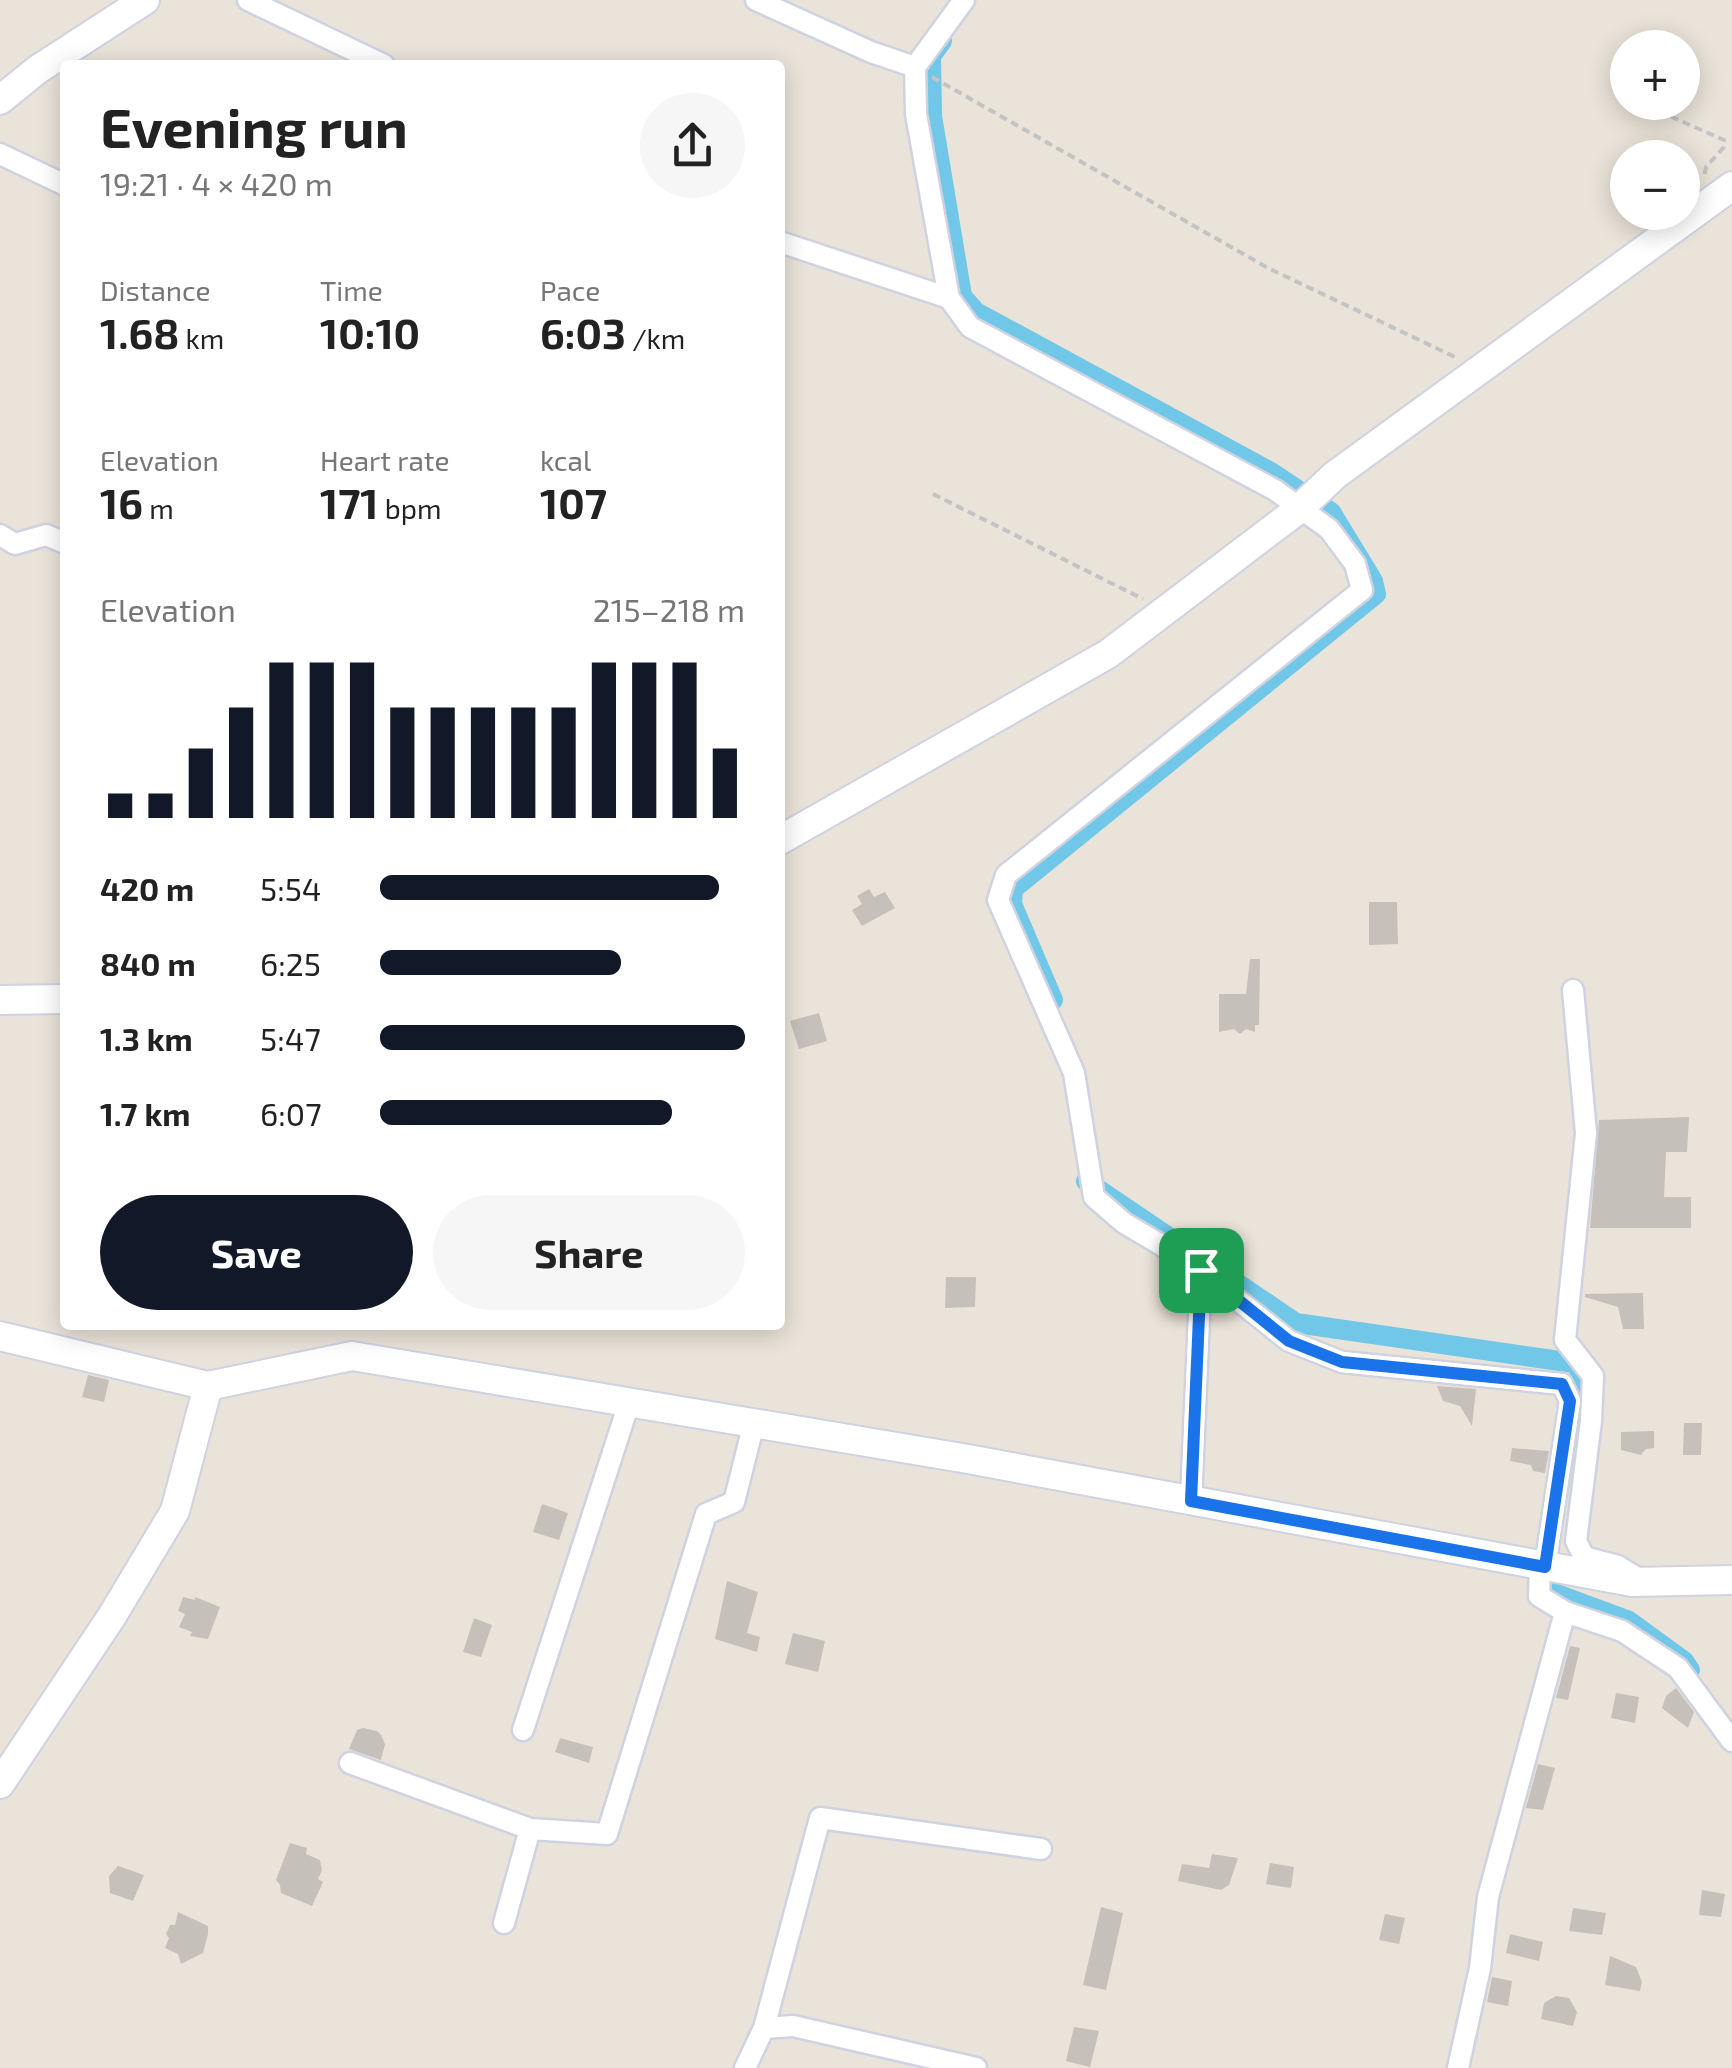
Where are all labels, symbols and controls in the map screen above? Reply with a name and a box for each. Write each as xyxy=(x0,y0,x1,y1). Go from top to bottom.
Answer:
map controls xyxy=(1610,30,1700,230)
button: + xyxy=(1610,30,1700,120)
text: Evening run xyxy=(100,93,408,159)
button: share xyxy=(640,93,745,198)
button: − xyxy=(1610,140,1700,230)
text: 19:21 · 4 × 420 m xyxy=(100,164,333,202)
text: Distance xyxy=(100,273,211,307)
text: Time xyxy=(320,273,383,307)
text: Pace xyxy=(540,273,600,307)
text: 1.68 xyxy=(100,307,179,357)
text: 10:10 xyxy=(320,307,420,357)
text: 6:03 xyxy=(540,307,626,357)
text: km xyxy=(179,321,224,355)
text: /km xyxy=(626,321,685,355)
text: Elevation xyxy=(100,443,219,477)
text: Heart rate xyxy=(320,443,450,477)
text: kcal xyxy=(540,443,591,477)
text: 16 xyxy=(100,477,143,527)
text: 171 xyxy=(320,477,378,527)
text: 107 xyxy=(540,477,607,527)
text: m xyxy=(143,491,174,525)
text: bpm xyxy=(378,491,441,525)
text: Elevation xyxy=(100,590,236,628)
text: 215–218 m xyxy=(593,590,745,628)
text: 420 m xyxy=(100,869,194,907)
text: 5:54 xyxy=(260,869,322,907)
text: 840 m xyxy=(100,944,196,982)
text: 6:25 xyxy=(260,944,321,982)
text: 1.3 km xyxy=(100,1019,193,1057)
text: 5:47 xyxy=(260,1019,321,1057)
text: 1.7 km xyxy=(100,1094,190,1132)
text: 6:07 xyxy=(260,1094,322,1132)
button: Save xyxy=(100,1195,413,1310)
button: Share xyxy=(433,1195,745,1310)
pin xyxy=(1159,1228,1244,1313)
icon: arrive xyxy=(1174,1243,1229,1298)

